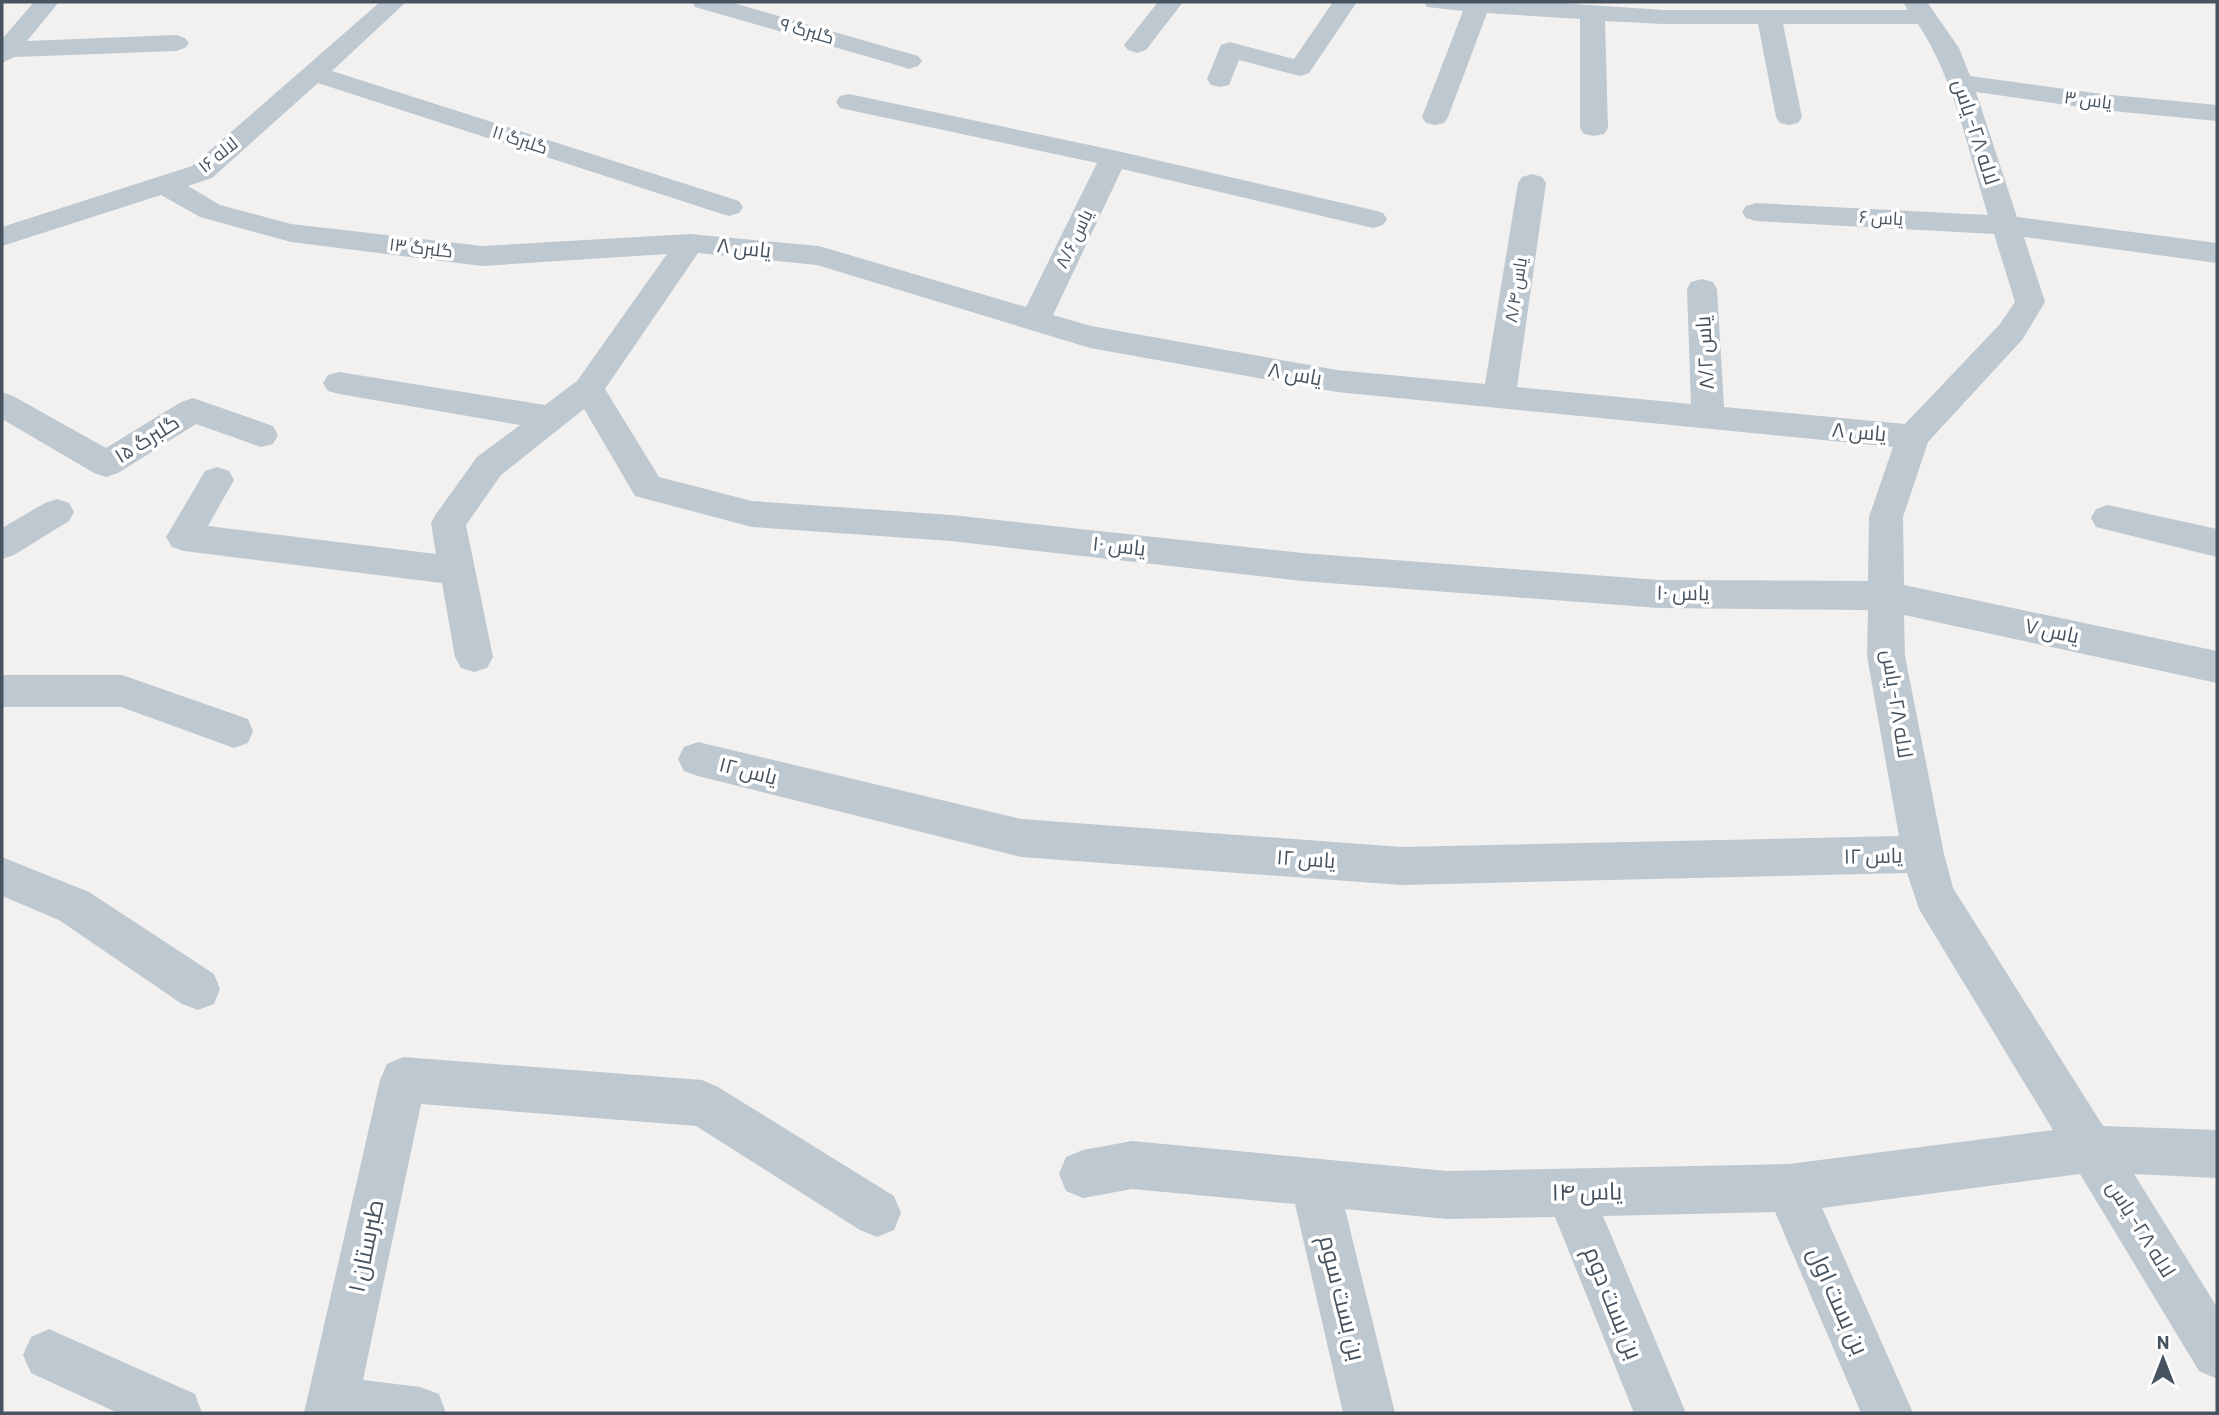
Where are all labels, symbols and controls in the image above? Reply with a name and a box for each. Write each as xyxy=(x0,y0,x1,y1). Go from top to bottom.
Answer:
street label: گلبرگ ۹ xyxy=(777,12,837,49)
street label: لاله ۲۸- یاس xyxy=(1947,76,2006,188)
street label: یاس ۳ xyxy=(2063,85,2113,114)
street label: گلبرگ ۱۱ xyxy=(489,120,551,159)
street label: لاله ۱۶ xyxy=(193,132,242,177)
street label: یاس ۸/۶ xyxy=(1050,205,1098,272)
street label: یاس ۶ xyxy=(1858,205,1904,230)
street label: یاس ۸ xyxy=(716,231,773,264)
street label: گلبرگ ۱۳ xyxy=(388,232,454,263)
street label: یاس ۸/۴ xyxy=(1499,255,1532,324)
street label: یاس ۸/۲ xyxy=(1689,315,1720,391)
street label: یاس ۸ xyxy=(1266,355,1325,392)
street label: گلبرگ ۱۵ xyxy=(109,408,184,468)
street label: یاس ۸ xyxy=(1831,416,1888,447)
street label: یاس ۱۰ xyxy=(1091,529,1147,562)
street label: یاس ۱۰ xyxy=(1656,579,1710,606)
street label: یاس ۷ xyxy=(2023,612,2082,649)
street label: لاله ۲۸- یاس xyxy=(1876,648,1919,760)
street label: یاس ۱۲ xyxy=(716,750,780,791)
street label: یاس ۱۲ xyxy=(1843,841,1903,870)
street label: یاس ۱۲ xyxy=(1276,843,1337,874)
street label: یاس ۱۴ xyxy=(1551,1175,1623,1207)
street label: لاله ۲۸- یاس xyxy=(2101,1175,2182,1282)
street label: طبرستان ۱ xyxy=(341,1197,389,1295)
street label: بن بست سوم xyxy=(1311,1232,1373,1364)
street label: بن بست دوم xyxy=(1576,1242,1650,1364)
street label: بن بست اول xyxy=(1802,1242,1876,1359)
north arrow xyxy=(2128,1324,2198,1394)
text: N xyxy=(2157,1330,2169,1353)

